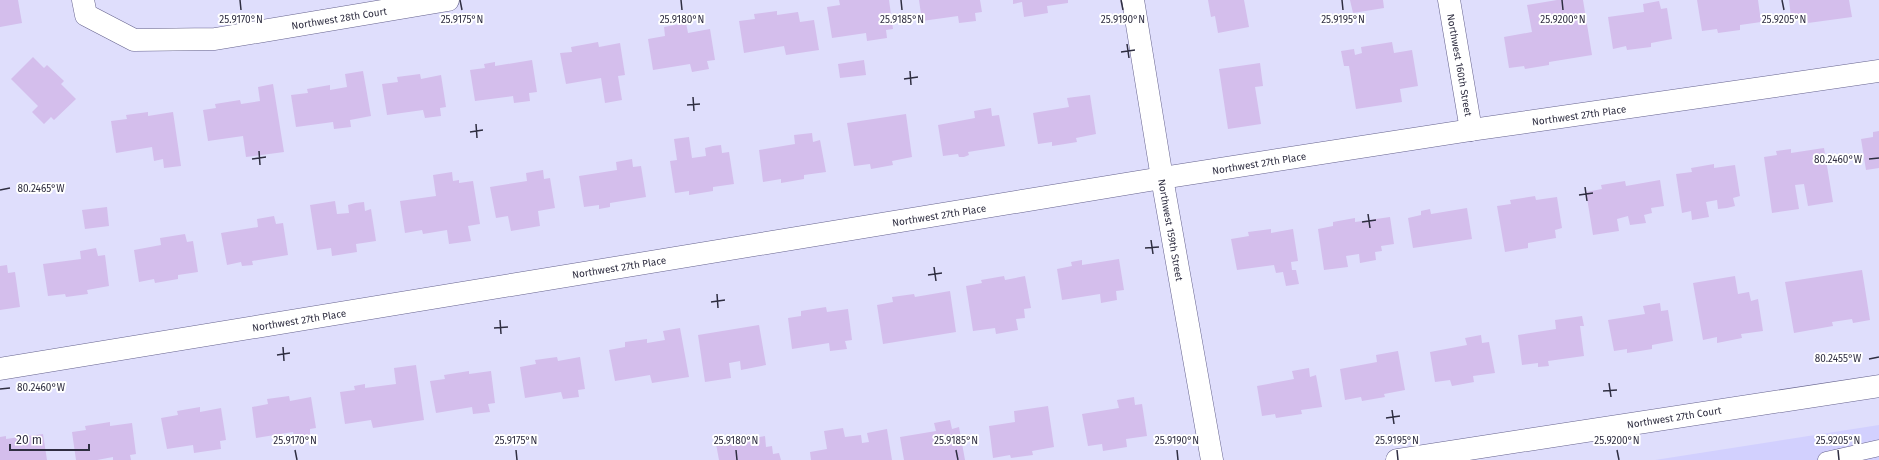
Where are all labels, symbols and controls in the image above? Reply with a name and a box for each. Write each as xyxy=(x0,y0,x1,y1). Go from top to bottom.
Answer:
street label: Northwest 28th Court xyxy=(290,5,388,32)
street label: Northwest 160th Street xyxy=(1444,13,1474,118)
text: 25.9170°N xyxy=(219,14,263,26)
text: 25.9175°N xyxy=(441,14,483,26)
text: 25.9180°N xyxy=(660,14,704,26)
text: 25.9185°N xyxy=(880,14,924,26)
text: 25.9190°N xyxy=(1101,14,1145,26)
text: 25.9195°N xyxy=(1321,14,1365,26)
text: 25.9200°N xyxy=(1540,14,1586,26)
text: 25.9205°N xyxy=(1762,14,1806,26)
street label: Northwest 27th Place xyxy=(1531,103,1627,129)
street label: Northwest 27th Place xyxy=(1211,151,1307,177)
text: 80.2460°W xyxy=(1814,154,1863,166)
street label: Northwest 159th Street xyxy=(1155,178,1185,282)
text: 80.2465°W xyxy=(17,183,65,195)
street label: Northwest 27th Place xyxy=(891,203,987,229)
street label: Northwest 27th Place xyxy=(571,255,667,281)
street label: Northwest 27th Place xyxy=(251,308,347,334)
text: 80.2455°W xyxy=(1815,353,1862,365)
text: 80.2460°W xyxy=(17,382,66,394)
street label: Northwest 27th Court xyxy=(1626,405,1723,431)
scale bar xyxy=(10,426,89,452)
text: 20 m xyxy=(16,433,42,447)
text: 25.9170°N xyxy=(273,435,317,447)
text: 25.9175°N xyxy=(495,435,537,447)
text: 25.9180°N xyxy=(714,435,758,447)
text: 25.9185°N xyxy=(934,435,978,447)
text: 25.9190°N xyxy=(1155,435,1199,447)
text: 25.9195°N xyxy=(1375,435,1419,447)
text: 25.9200°N xyxy=(1594,435,1640,447)
text: 25.9205°N xyxy=(1816,435,1860,447)

